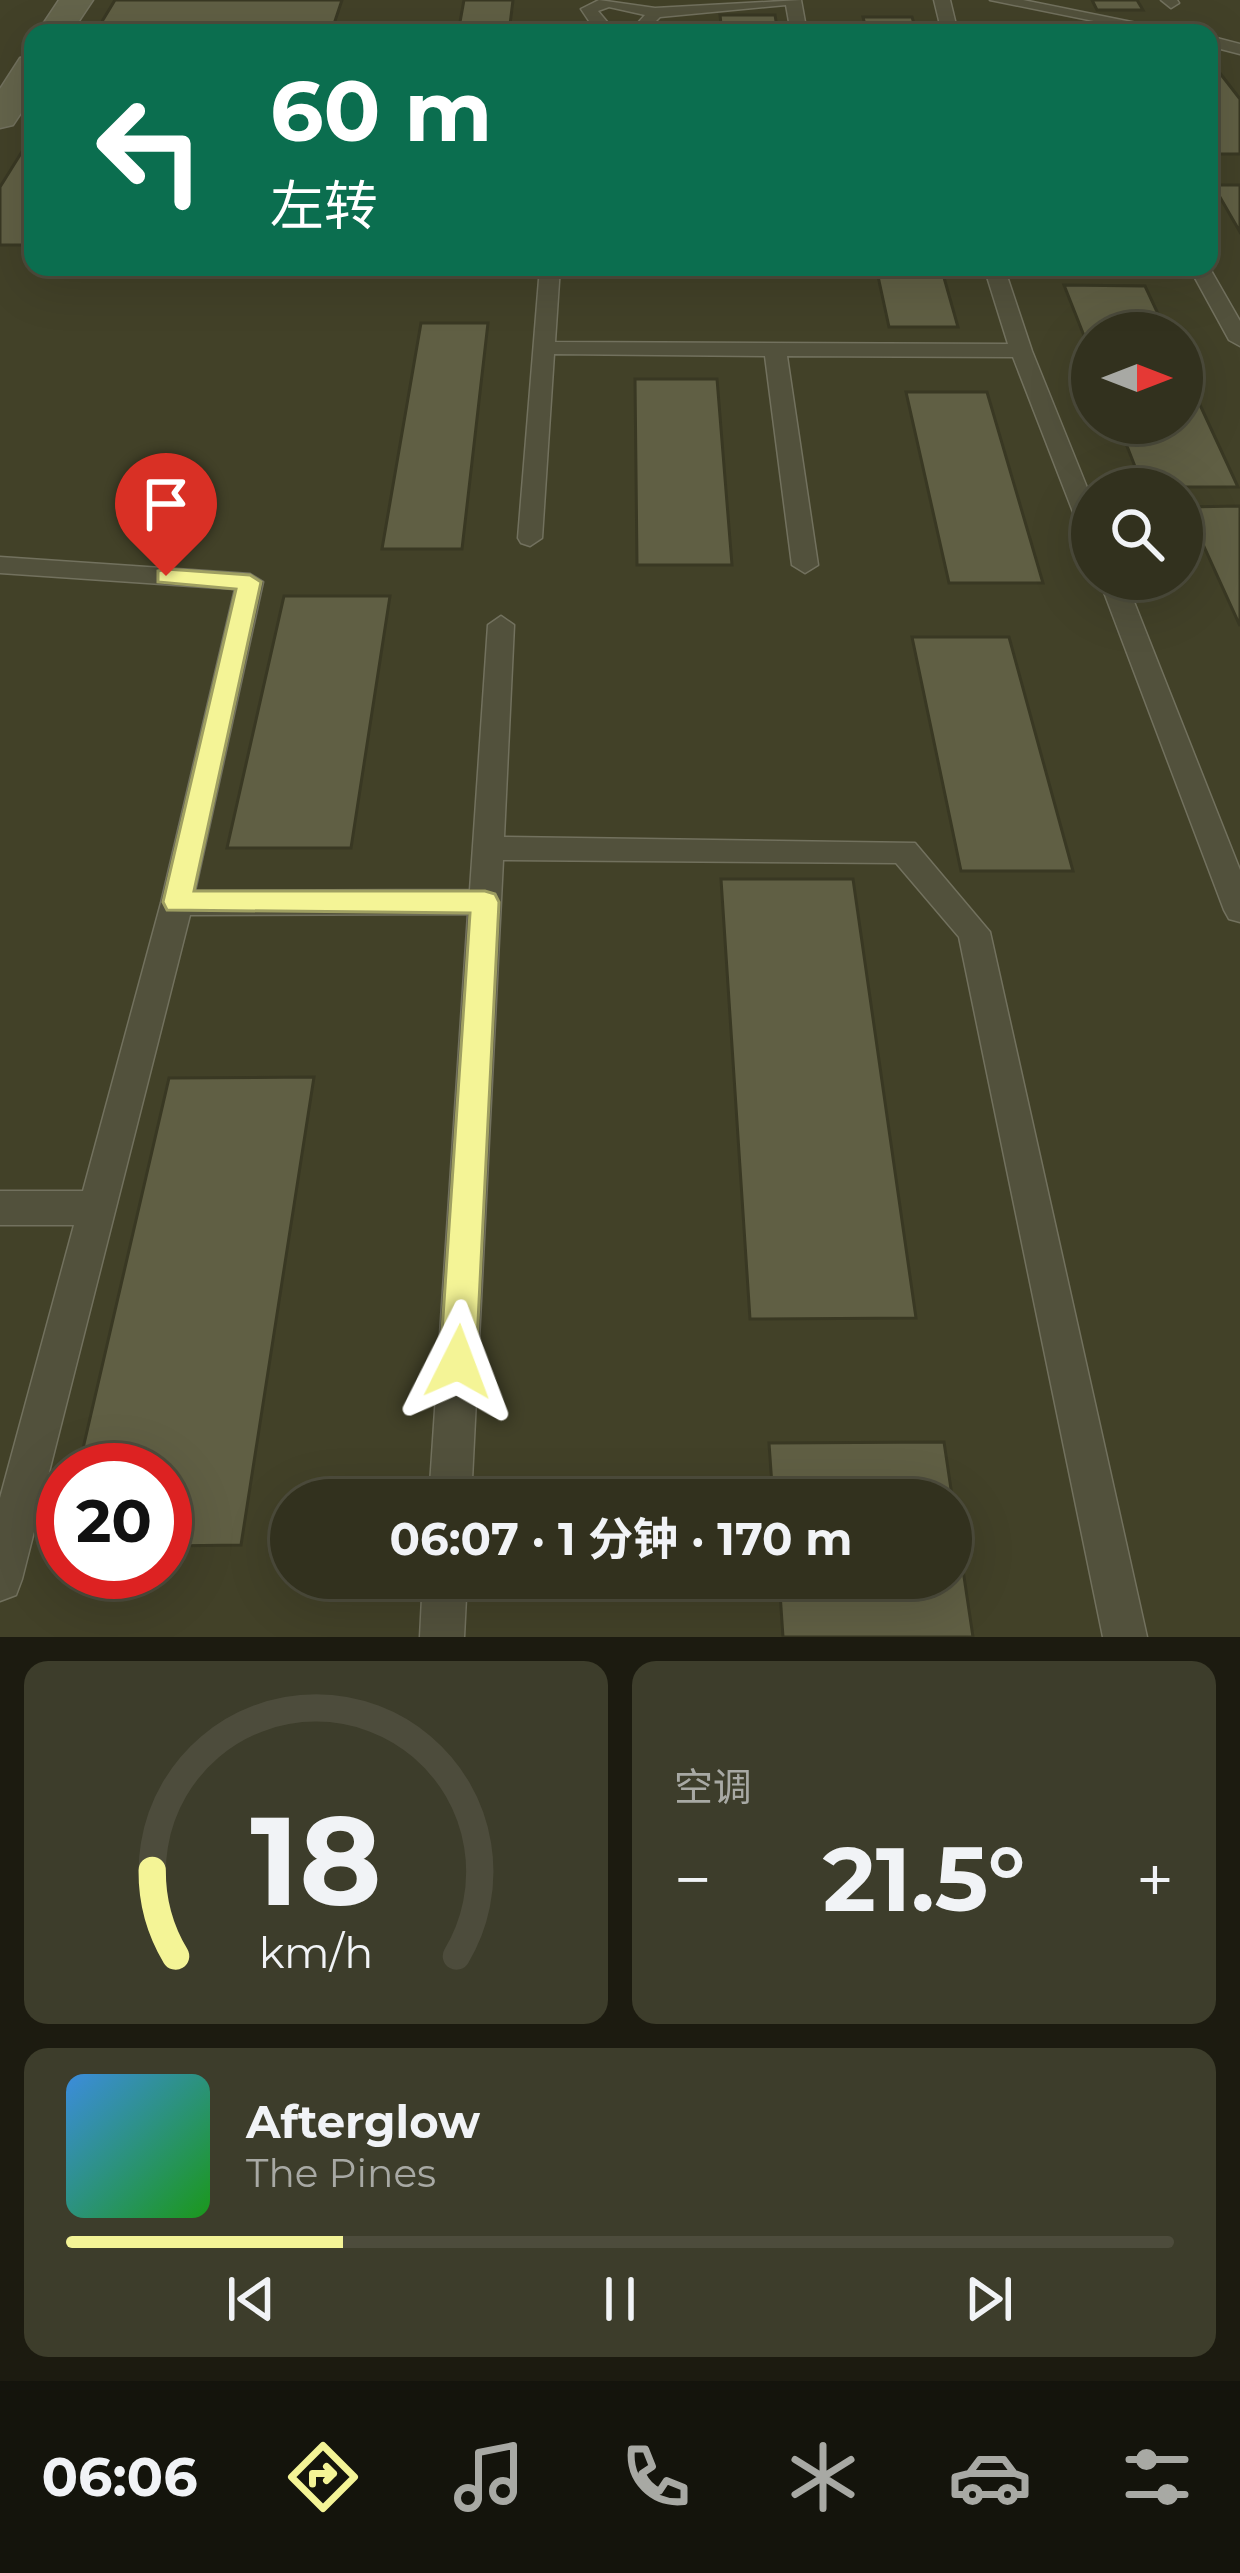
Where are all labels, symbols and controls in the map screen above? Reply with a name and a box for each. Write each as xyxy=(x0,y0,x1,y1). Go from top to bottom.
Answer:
text: 60 m xyxy=(270,60,492,162)
icon: left xyxy=(72,72,228,228)
text: 左转 xyxy=(270,173,378,239)
north arrow xyxy=(1071,312,1203,444)
map controls xyxy=(1071,312,1203,600)
pin xyxy=(115,453,217,576)
button: search xyxy=(1071,468,1203,600)
icon: arrive xyxy=(133,471,199,537)
position arrow xyxy=(395,1299,521,1425)
speed limit sign: 20 xyxy=(36,1443,192,1599)
text: 06:07 · 1 分钟 · 170 m xyxy=(390,1511,852,1566)
text: 空调 xyxy=(674,1763,752,1811)
text: 18 xyxy=(250,1784,382,1936)
text: 21.5° xyxy=(823,1824,1025,1934)
text: − xyxy=(674,1839,712,1920)
text: + xyxy=(1136,1839,1174,1920)
text: km/h xyxy=(259,1925,373,1978)
text: Afterglow xyxy=(246,2094,480,2149)
text: The Pines xyxy=(246,2149,436,2197)
icon: previous xyxy=(218,2266,284,2332)
icon: pause xyxy=(587,2266,653,2332)
icon: next xyxy=(956,2266,1022,2332)
icon: directions xyxy=(281,2435,365,2519)
icon: music xyxy=(447,2435,531,2519)
icon: phone xyxy=(614,2435,698,2519)
icon: climate xyxy=(781,2435,865,2519)
icon: car xyxy=(948,2435,1032,2519)
icon: filters xyxy=(1115,2435,1199,2519)
text: 06:06 xyxy=(41,2444,198,2510)

